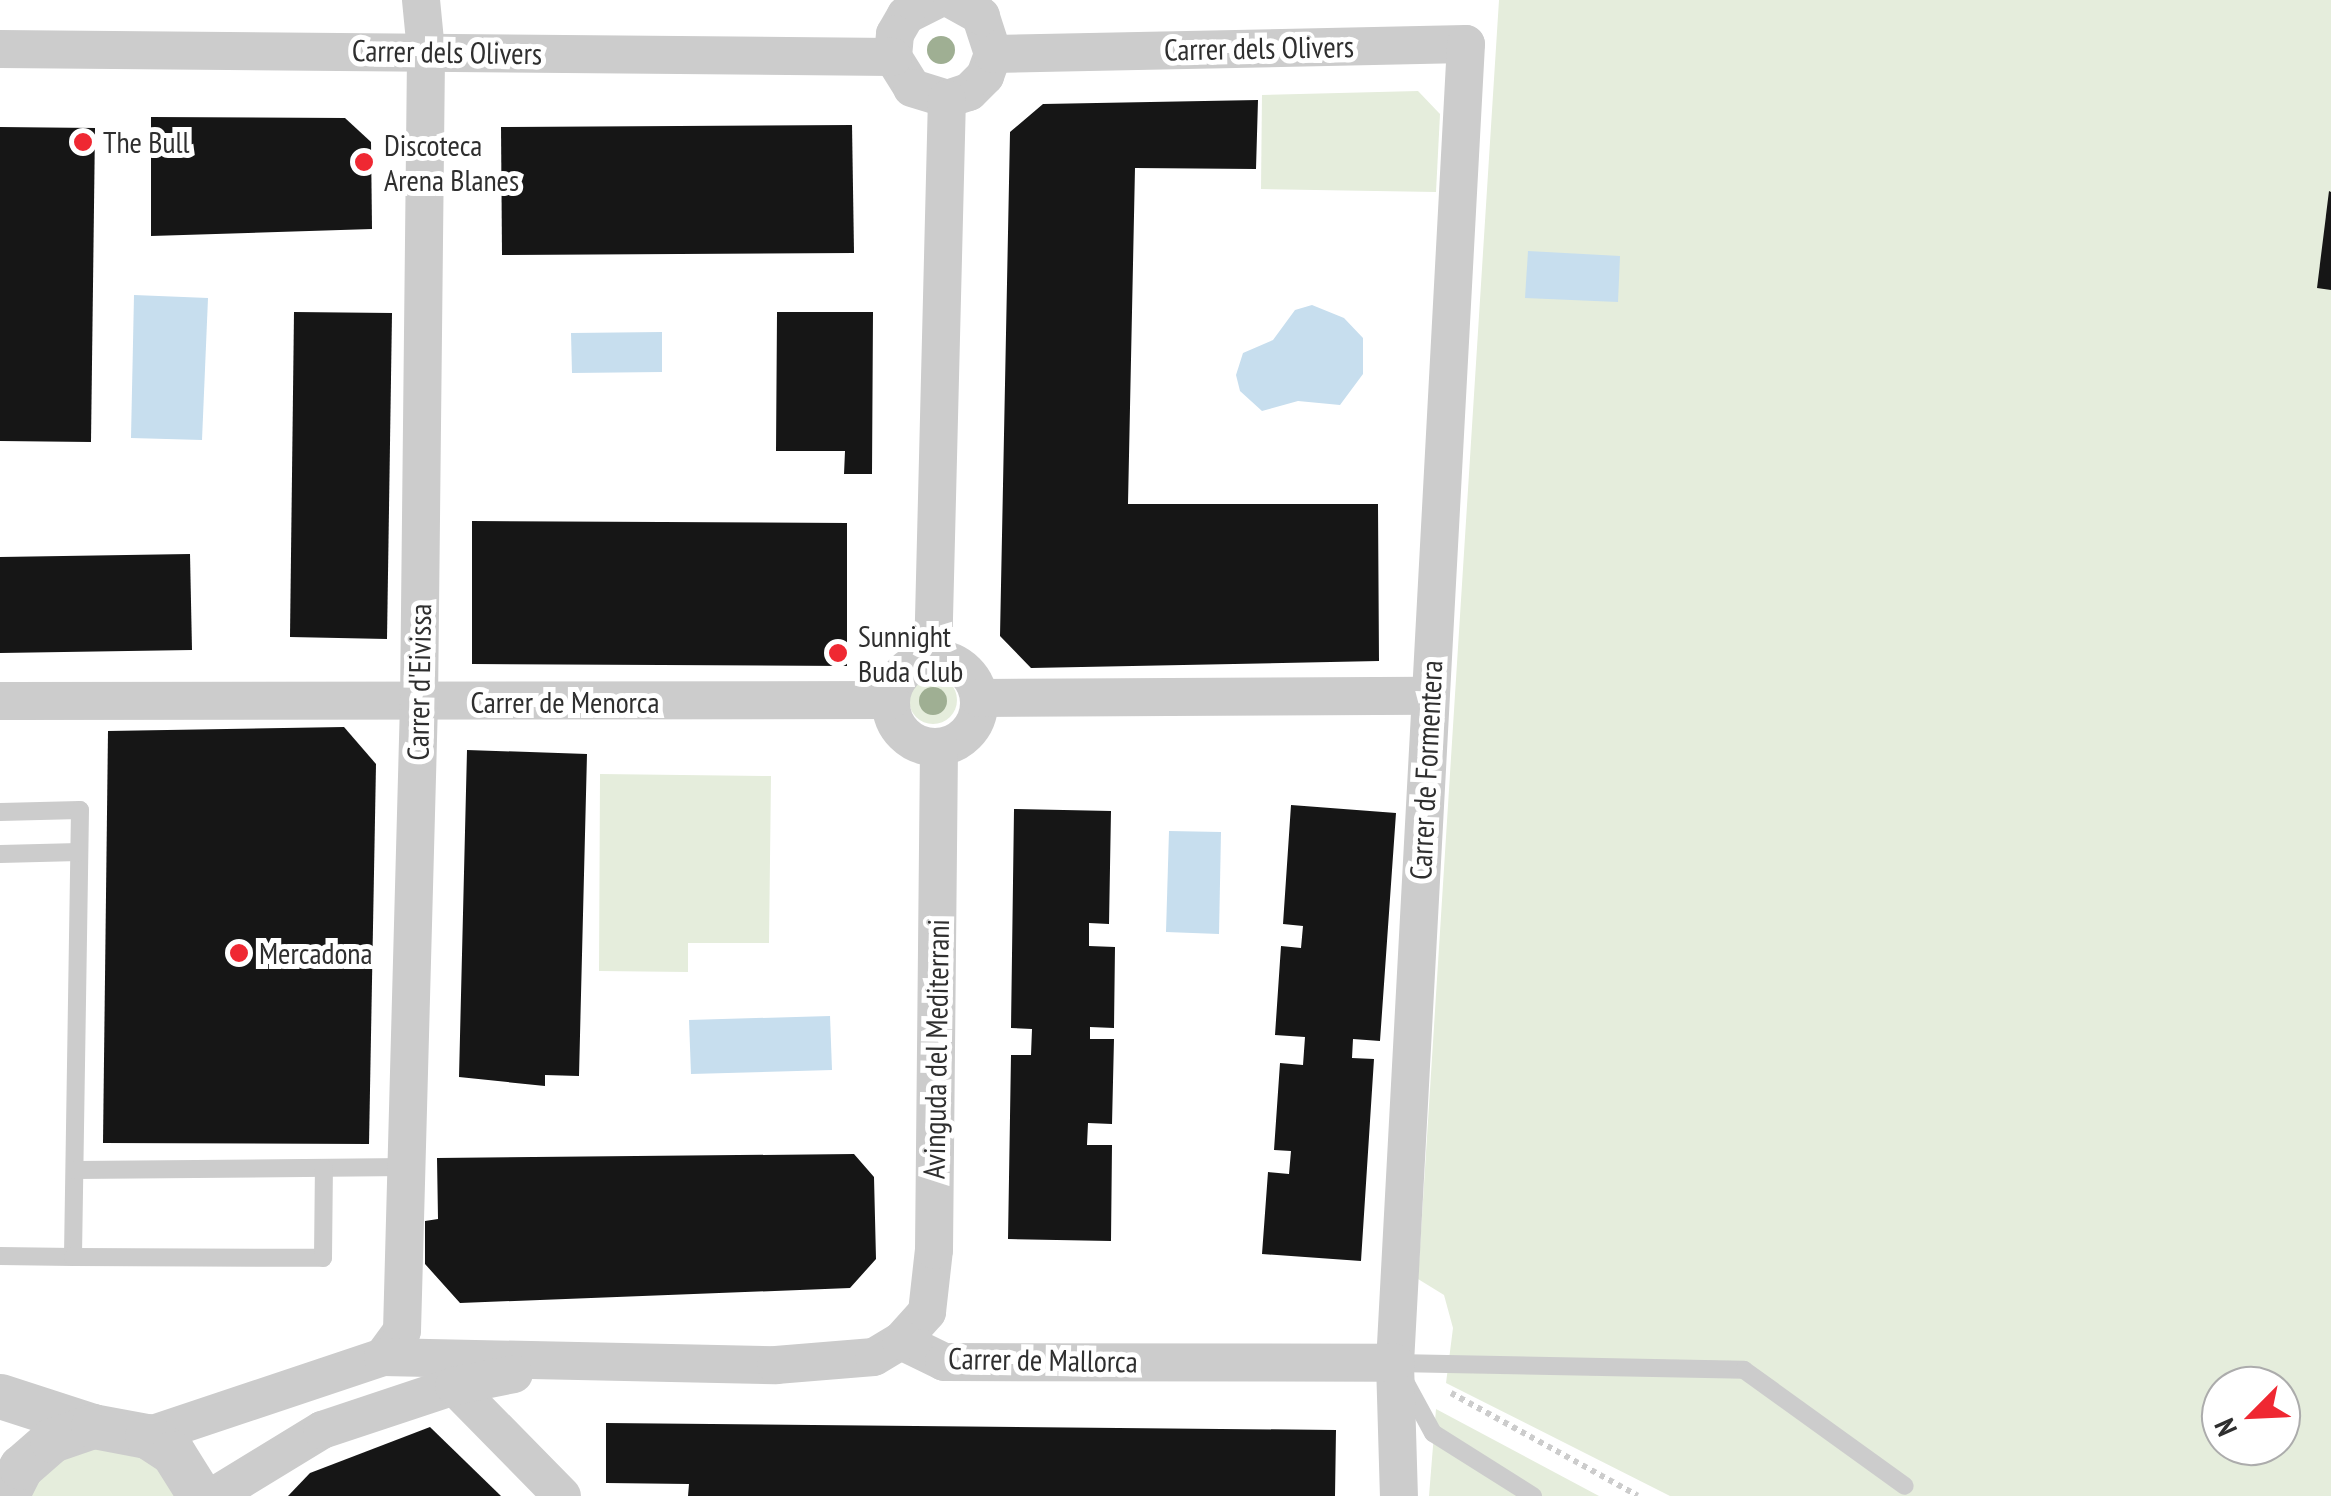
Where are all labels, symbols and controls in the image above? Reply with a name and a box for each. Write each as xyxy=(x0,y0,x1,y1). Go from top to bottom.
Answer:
street label: Carrer dels Olivers xyxy=(1164,28,1354,68)
street label: Carrer dels Olivers xyxy=(352,32,542,72)
place label: The Bull xyxy=(103,124,189,160)
place label: Discoteca Arena Blanes xyxy=(384,127,519,198)
marker: The Bull xyxy=(72,131,94,153)
marker: Discoteca Arena Blanes xyxy=(353,151,375,173)
street label: Carrer d'Eivissa xyxy=(400,603,438,761)
place label: Sunnight Buda Club xyxy=(858,618,963,688)
marker: Sunnight Buda Club xyxy=(827,642,849,664)
street label: Carrer de Formentera xyxy=(1402,659,1450,881)
street label: Carrer de Menorca xyxy=(470,684,660,720)
street label: Avinguda del Mediterrani xyxy=(916,919,956,1179)
place label: Mercadona xyxy=(259,935,373,971)
marker: Mercadona xyxy=(228,942,250,964)
street label: Carrer de Mallorca xyxy=(948,1340,1138,1380)
north arrow xyxy=(2201,1366,2301,1466)
text: N xyxy=(2205,1413,2245,1442)

